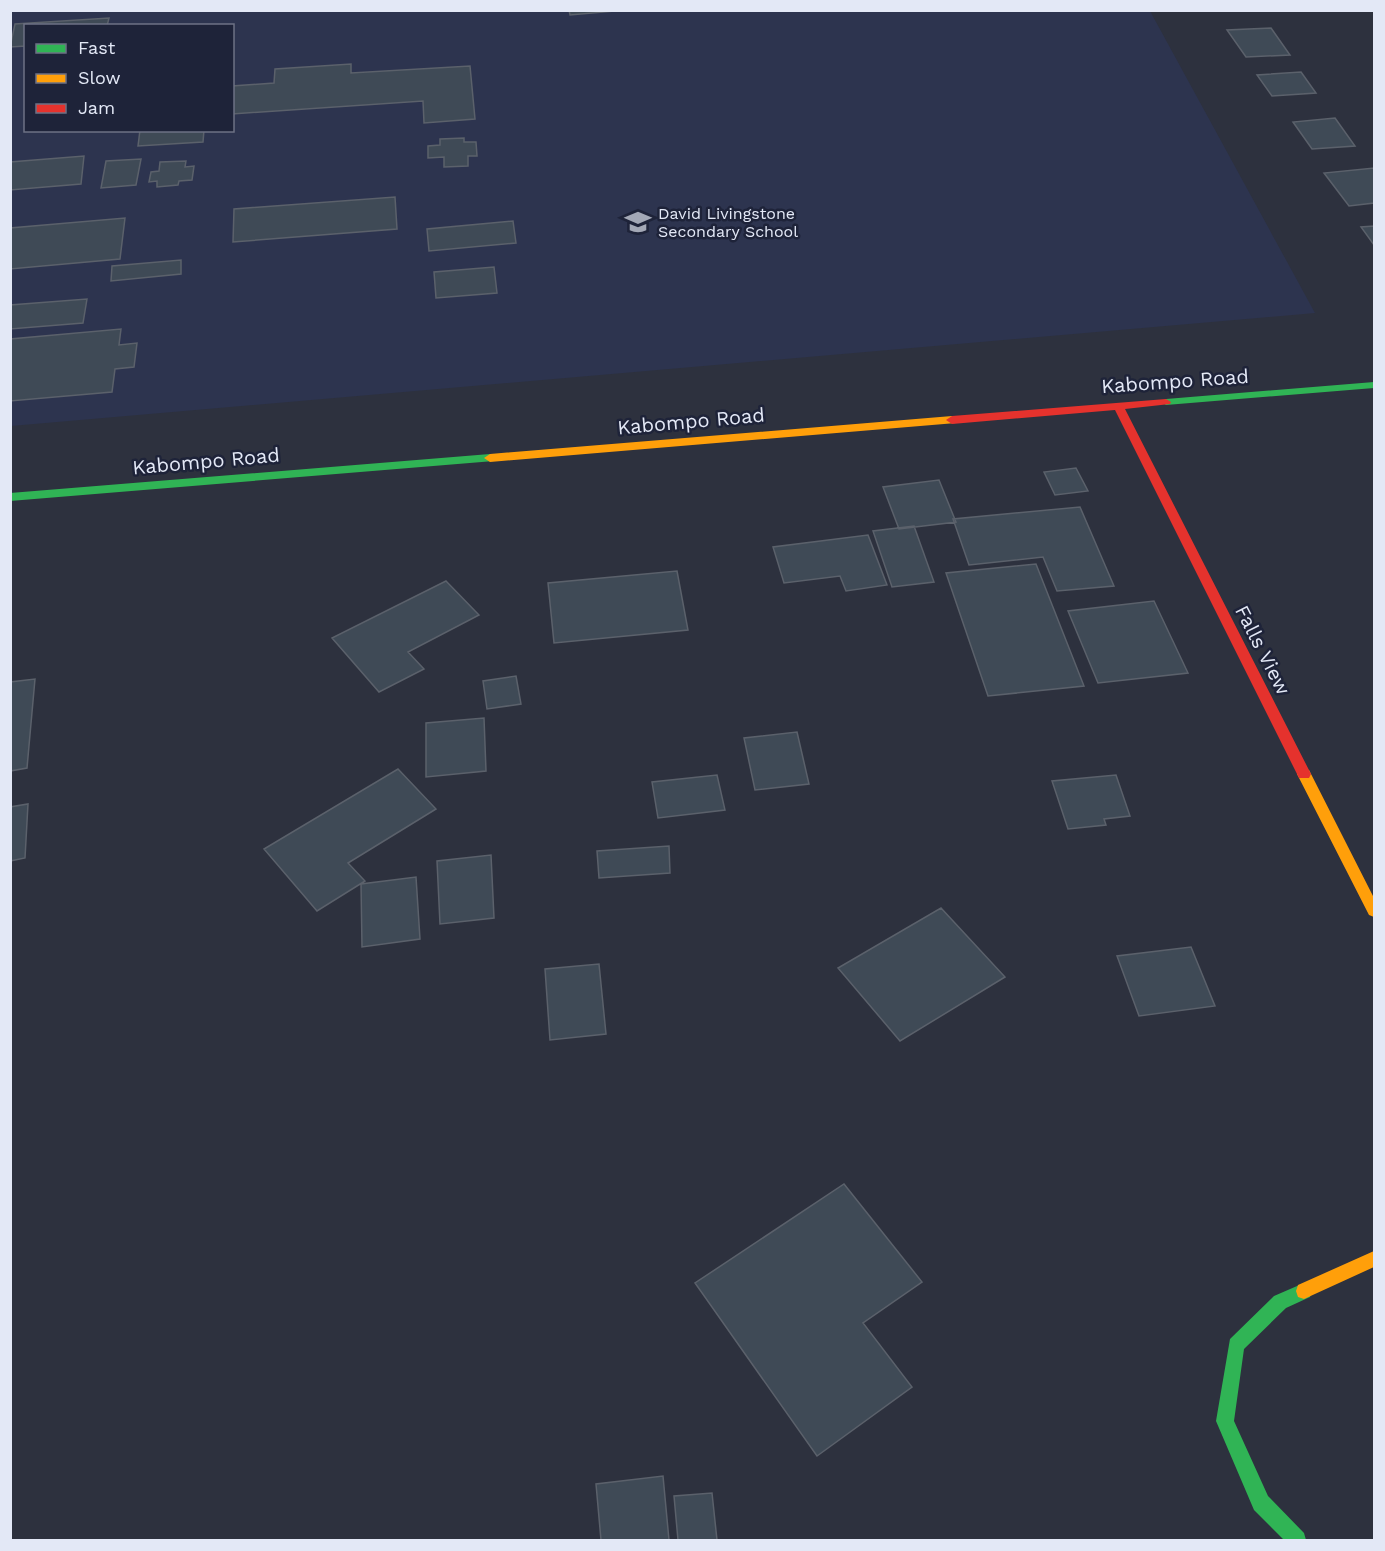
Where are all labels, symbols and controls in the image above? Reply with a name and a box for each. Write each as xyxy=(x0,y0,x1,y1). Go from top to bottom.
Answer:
legend xyxy=(24,24,234,132)
text: Fast xyxy=(78,37,116,58)
text: Slow xyxy=(78,67,121,88)
text: Jam xyxy=(78,97,115,118)
place label: David Livingstone Secondary School xyxy=(658,204,798,241)
school or university icon: David Livingstone Secondary School xyxy=(623,207,653,237)
street label: Kabompo Road xyxy=(1100,364,1250,398)
street label: Kabompo Road xyxy=(616,403,766,439)
street label: Kabompo Road xyxy=(131,443,281,479)
street label: Falls View xyxy=(1230,601,1296,699)

